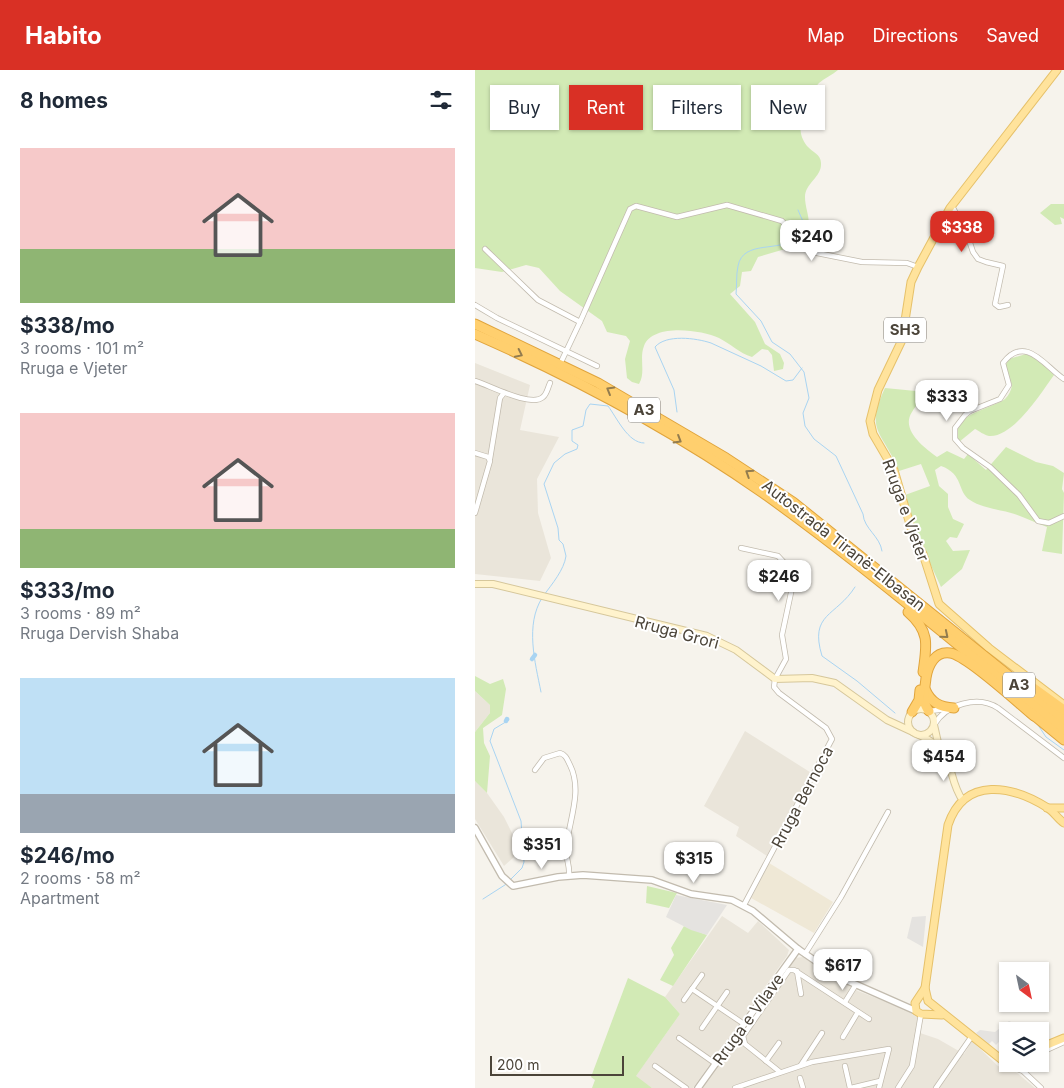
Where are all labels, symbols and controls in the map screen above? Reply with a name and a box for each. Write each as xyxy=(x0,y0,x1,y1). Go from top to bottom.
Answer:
text: Habito xyxy=(25,21,102,50)
text: Map xyxy=(807,25,845,46)
text: Directions xyxy=(873,25,958,46)
text: Saved xyxy=(986,25,1039,46)
chip: Buy xyxy=(490,85,559,130)
chip: Rent xyxy=(569,85,643,130)
chip: Filters xyxy=(653,85,741,130)
chip: New xyxy=(751,85,825,130)
icon: filters xyxy=(427,86,455,114)
text: 8 homes xyxy=(20,88,108,113)
icon: home xyxy=(193,180,283,270)
pin: $338 xyxy=(932,210,992,253)
text: $338 xyxy=(941,217,983,237)
pin: $240 xyxy=(782,220,842,262)
text: $240 xyxy=(791,226,833,246)
text: $338/mo xyxy=(20,313,115,338)
road number: SH3 xyxy=(884,318,926,342)
text: 3 rooms · 101 m² xyxy=(20,338,144,358)
one-way arrow xyxy=(514,348,523,358)
text: Rruga e Vjeter xyxy=(20,358,128,378)
pin: $333 xyxy=(917,380,977,422)
one-way arrow xyxy=(606,386,615,396)
text: $333 xyxy=(926,386,968,406)
road number: A3 xyxy=(628,398,660,422)
one-way arrow xyxy=(672,433,681,443)
icon: home xyxy=(193,445,283,535)
street label: Rruga e Vjeter xyxy=(878,456,934,564)
one-way arrow xyxy=(746,470,755,480)
street label: Autostrada Tiranë-Elbasan xyxy=(758,475,930,615)
pin: $246 xyxy=(749,560,809,602)
text: $246 xyxy=(758,566,800,586)
text: $333/mo xyxy=(20,578,115,603)
text: 3 rooms · 89 m² xyxy=(20,603,141,623)
street label: Rruga Grori xyxy=(633,611,721,653)
text: Rruga Dervish Shaba xyxy=(20,623,179,643)
one-way arrow xyxy=(939,629,948,638)
road number: A3 xyxy=(1003,672,1035,698)
icon: home xyxy=(193,710,283,800)
pin: $454 xyxy=(914,740,974,782)
street label: Rruga Bernoca xyxy=(767,743,837,851)
text: $454 xyxy=(923,746,965,766)
pin: $351 xyxy=(512,828,572,870)
text: $351 xyxy=(523,834,561,854)
pin: $315 xyxy=(664,842,724,884)
text: $246/mo xyxy=(20,843,115,868)
text: $315 xyxy=(675,848,713,868)
text: 2 rooms · 58 m² xyxy=(20,868,140,888)
text: Apartment xyxy=(20,888,100,908)
pin: $617 xyxy=(813,948,873,991)
text: $617 xyxy=(824,955,862,975)
north arrow xyxy=(999,962,1049,1012)
map controls xyxy=(999,962,1049,1072)
street label: Rruga e Vilave xyxy=(708,969,788,1069)
button: layers xyxy=(999,1022,1049,1072)
scale bar xyxy=(490,1053,624,1076)
text: 200 m xyxy=(497,1056,539,1073)

